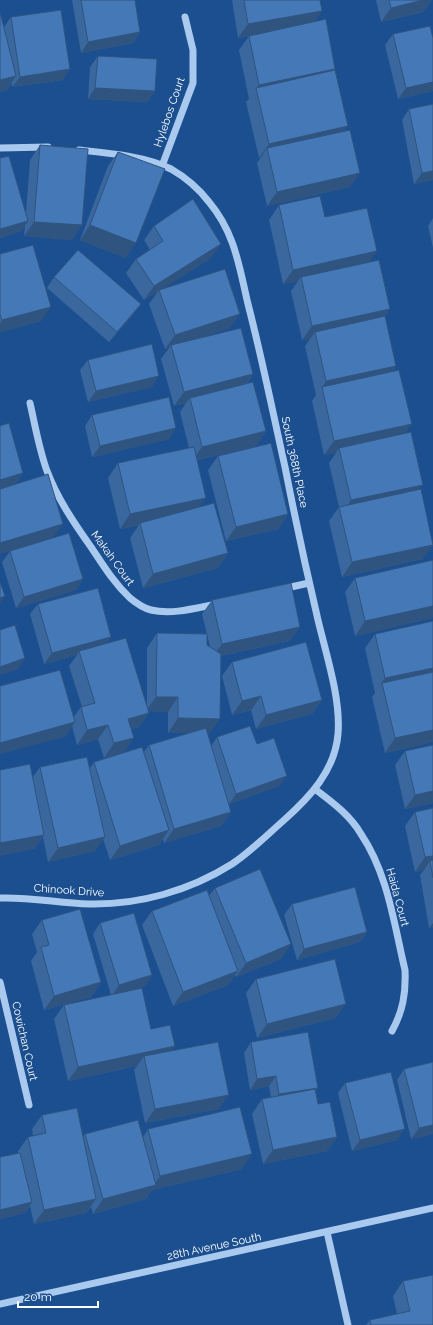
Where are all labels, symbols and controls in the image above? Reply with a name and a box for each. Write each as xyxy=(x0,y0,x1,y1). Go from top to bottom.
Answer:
street label: Hylebos Court xyxy=(151,75,188,149)
street label: South 368th Place xyxy=(278,415,311,509)
street label: Makah Court xyxy=(88,528,137,589)
street label: Haida Court xyxy=(383,866,412,928)
street label: Chinook Drive xyxy=(33,882,105,899)
street label: Cowichan Court xyxy=(9,1000,40,1082)
street label: 28th Avenue South xyxy=(166,1230,262,1263)
scale bar xyxy=(18,1283,98,1309)
text: 20 m xyxy=(24,1290,52,1304)

